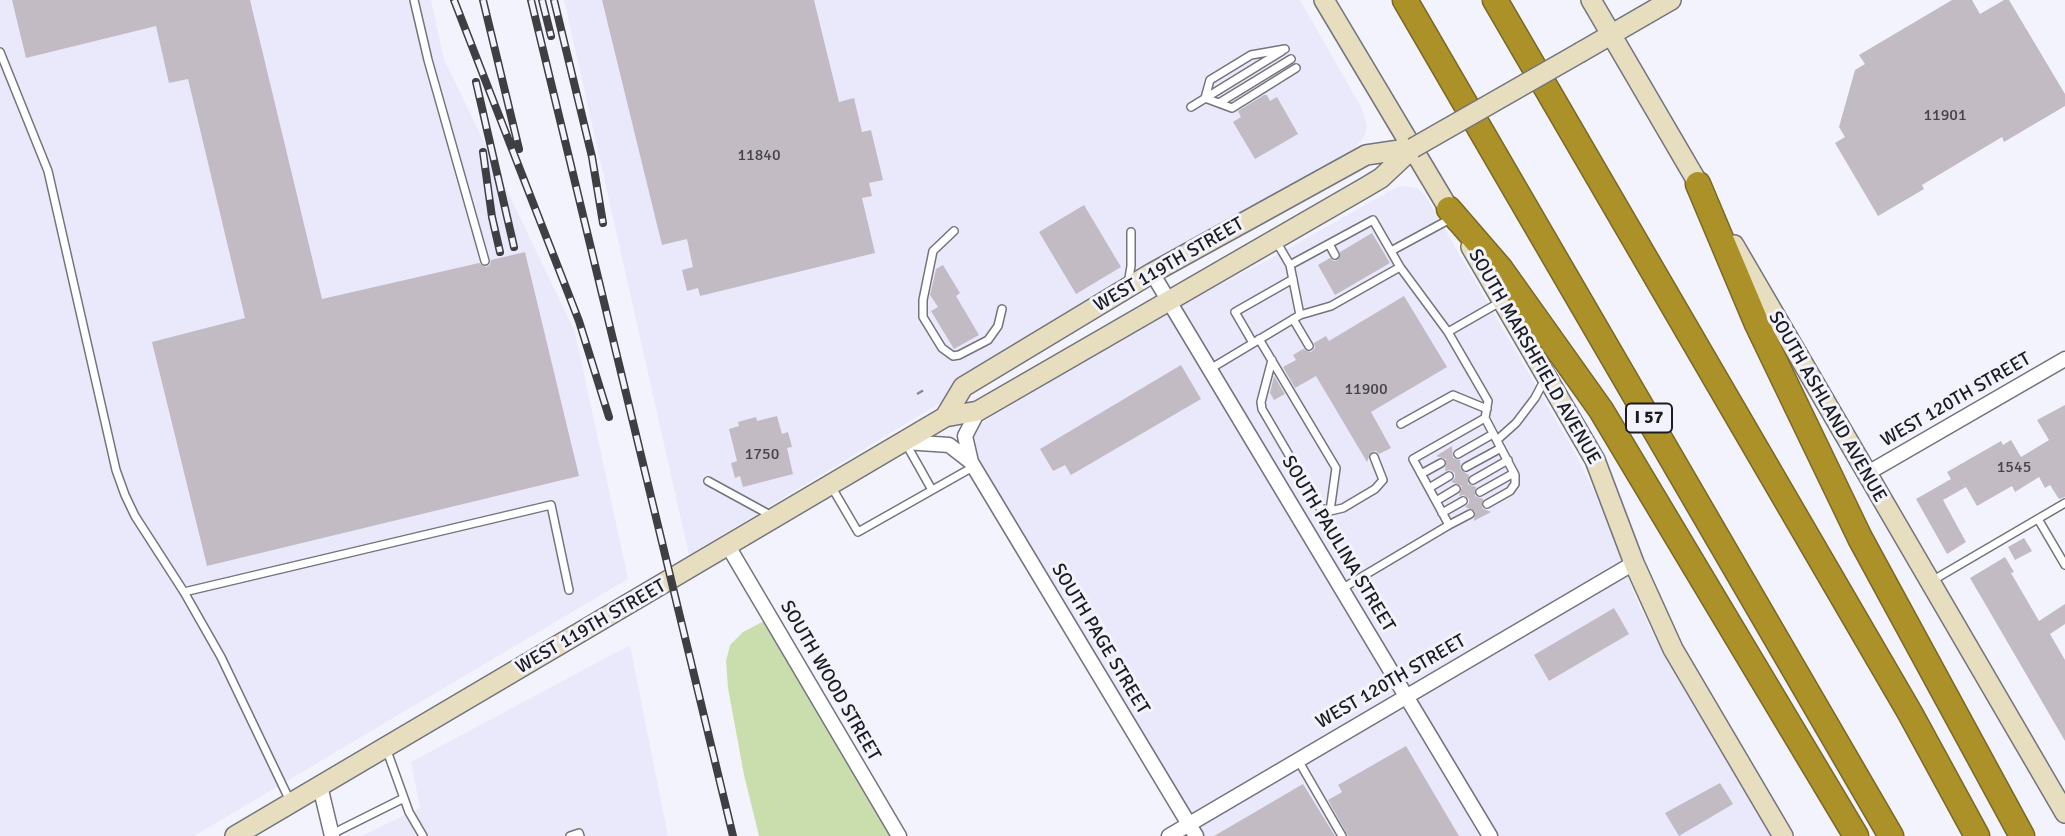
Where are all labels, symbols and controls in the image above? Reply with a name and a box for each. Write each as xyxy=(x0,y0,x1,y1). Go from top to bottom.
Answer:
house number: 11901 xyxy=(1923,106,1967,126)
house number: 11840 xyxy=(737,146,781,166)
street label: WEST 119TH STREET xyxy=(1090,213,1248,317)
street label: SOUTH MARSHFIELD AVENUE xyxy=(1463,245,1605,469)
street label: SOUTH ASHLAND AVENUE xyxy=(1763,308,1891,506)
street label: WEST 120TH STREET xyxy=(1877,348,2035,452)
house number: 11900 xyxy=(1344,380,1388,400)
road number: I 57 xyxy=(1626,404,1672,432)
house number: 1750 xyxy=(745,445,779,465)
street label: SOUTH PAULINA STREET xyxy=(1276,452,1400,636)
house number: 1545 xyxy=(1997,458,2031,478)
street label: SOUTH PAGE STREET xyxy=(1046,559,1154,719)
street label: WEST 119TH STREET xyxy=(512,575,670,679)
street label: SOUTH WOOD STREET xyxy=(775,597,885,765)
street label: WEST 120TH STREET xyxy=(1312,630,1470,734)

